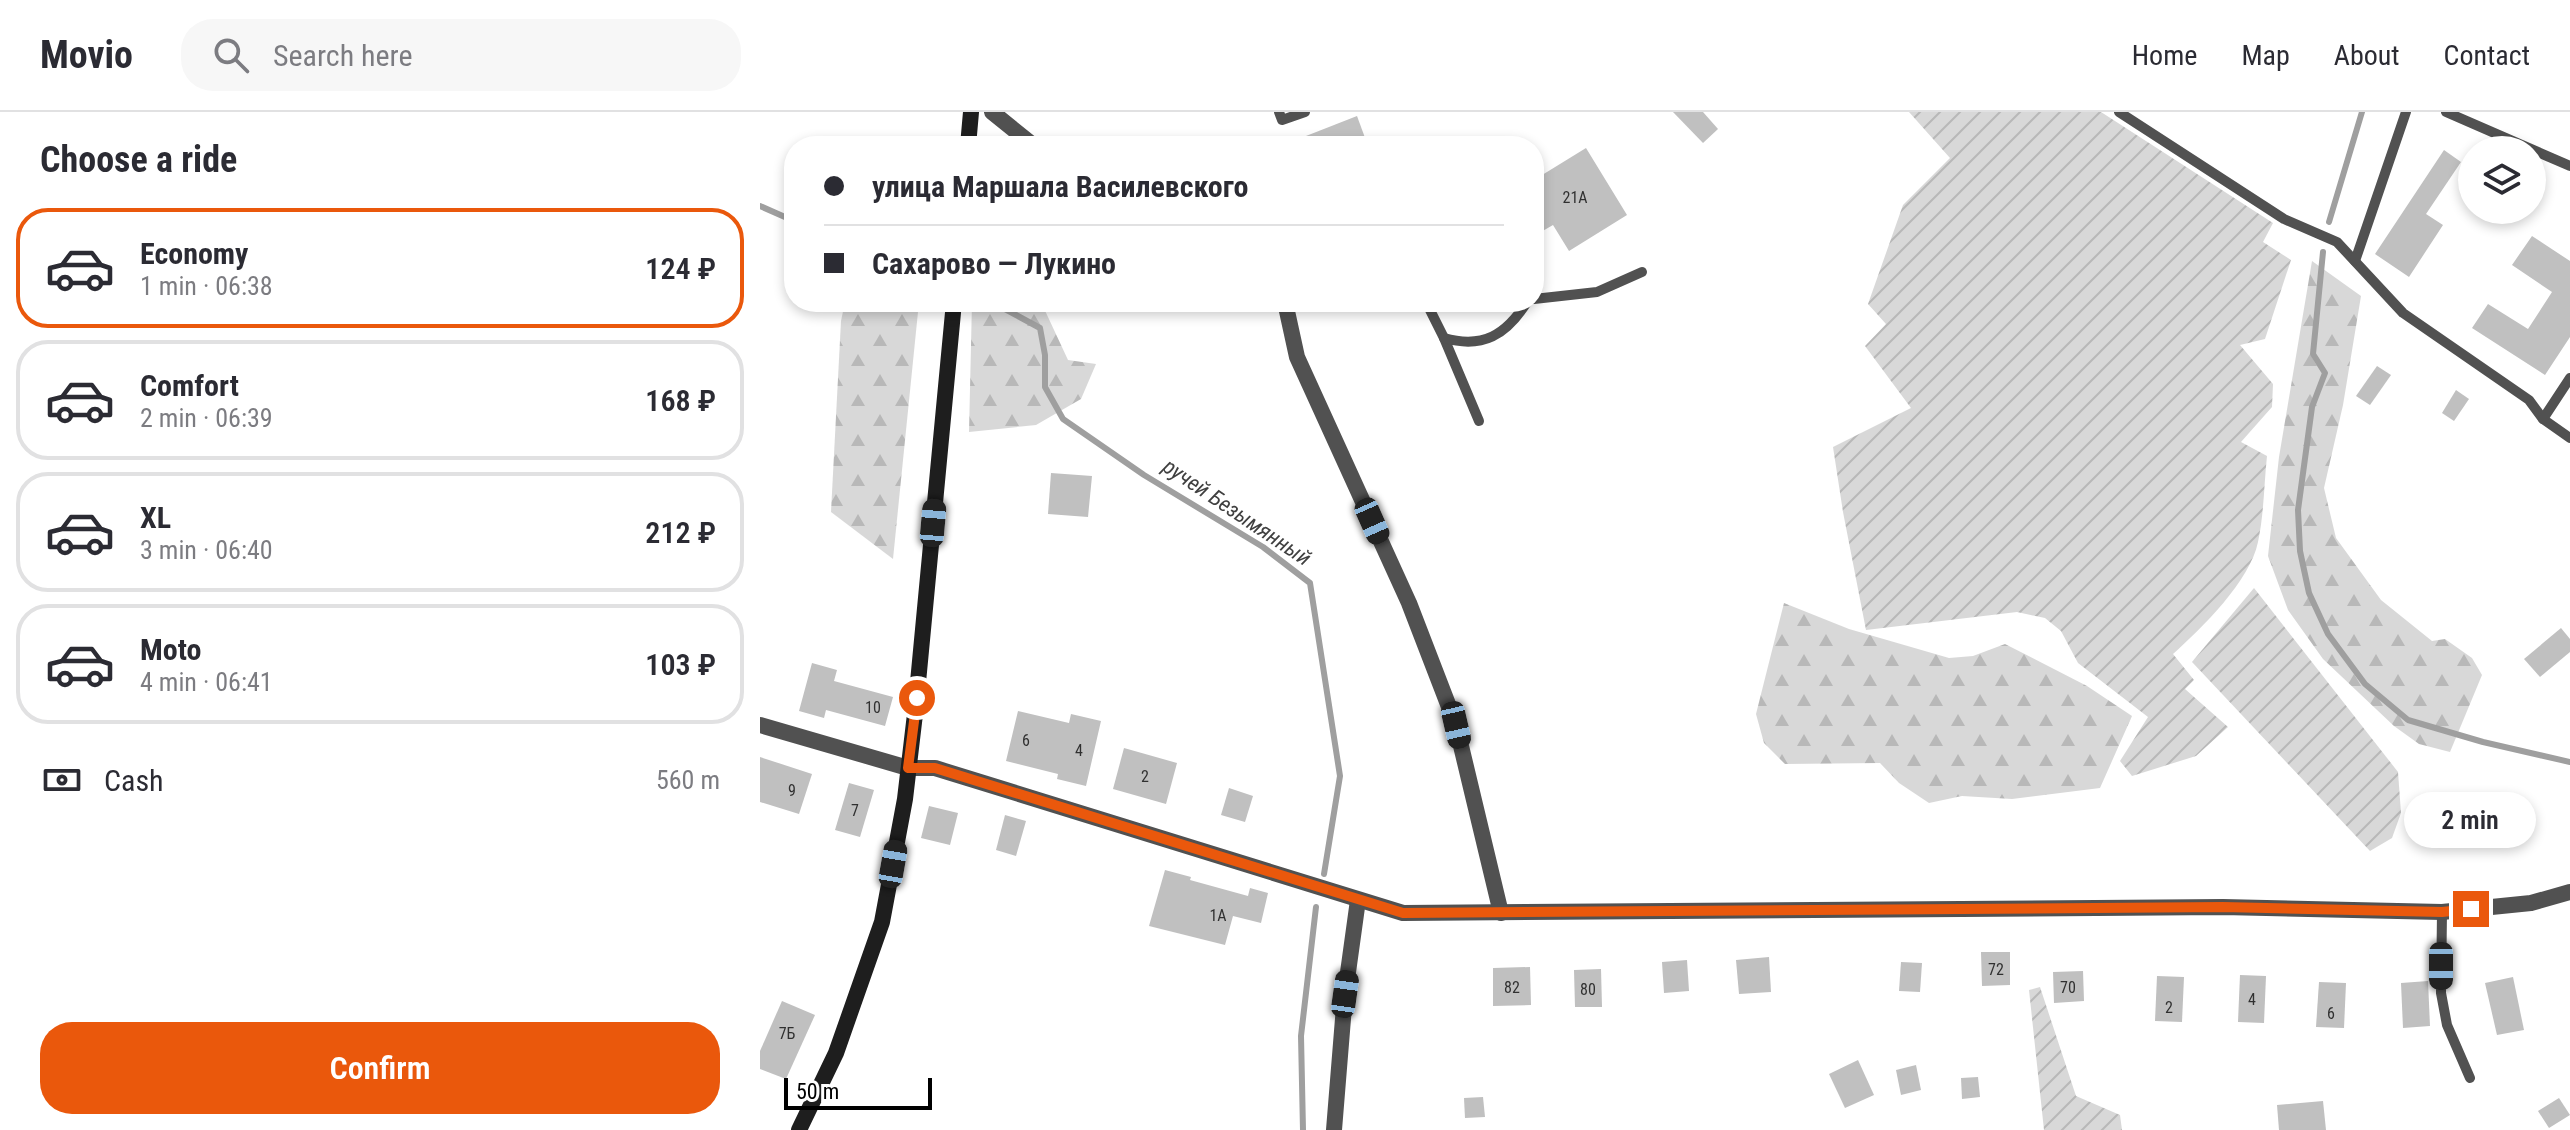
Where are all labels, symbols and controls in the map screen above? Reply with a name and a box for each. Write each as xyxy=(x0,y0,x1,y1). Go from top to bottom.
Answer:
search box xyxy=(181,19,741,91)
text: Movio xyxy=(40,33,133,77)
icon: search xyxy=(209,33,253,77)
text: Search here xyxy=(273,38,413,73)
text: Home xyxy=(2132,39,2197,72)
text: Map xyxy=(2241,39,2290,72)
text: About xyxy=(2334,39,2400,72)
text: Contact xyxy=(2444,39,2530,72)
map controls xyxy=(2458,136,2546,224)
button: layers xyxy=(2458,136,2546,224)
text: Choose a ride xyxy=(40,139,237,181)
text: улица Маршала Василевского xyxy=(872,169,1249,204)
house number: 21А xyxy=(1562,188,1588,207)
icon: car xyxy=(44,232,116,304)
text: Economy xyxy=(140,236,248,271)
text: Сахарово — Лукино xyxy=(872,246,1116,281)
text: 124 ₽ xyxy=(645,251,716,286)
text: 1 min · 06:38 xyxy=(140,271,273,301)
icon: car xyxy=(44,364,116,436)
text: Comfort xyxy=(140,368,239,403)
text: 168 ₽ xyxy=(645,383,716,418)
text: 2 min · 06:39 xyxy=(140,403,273,433)
water label: ручей Безымянный xyxy=(1158,453,1316,571)
car xyxy=(1351,494,1393,548)
icon: car xyxy=(44,496,116,568)
car xyxy=(919,498,947,548)
text: XL xyxy=(140,500,171,535)
text: 212 ₽ xyxy=(645,515,716,550)
text: 3 min · 06:40 xyxy=(140,535,273,565)
icon: car xyxy=(44,628,116,700)
text: Moto xyxy=(140,632,201,667)
text: 103 ₽ xyxy=(645,647,716,682)
text: 4 min · 06:41 xyxy=(140,667,273,697)
route start xyxy=(899,680,935,716)
house number: 10 xyxy=(865,698,881,717)
car xyxy=(1439,699,1473,751)
house number: 6 xyxy=(1022,731,1030,750)
house number: 4 xyxy=(1075,741,1083,760)
icon: cash xyxy=(40,758,84,802)
text: Cash xyxy=(104,763,164,798)
text: 560 m xyxy=(656,765,720,795)
house number: 2 xyxy=(1141,767,1149,786)
house number: 9 xyxy=(788,781,796,800)
callout: 2 min xyxy=(2405,793,2537,849)
house number: 7 xyxy=(851,801,859,820)
text: 2 min xyxy=(2441,805,2499,835)
car xyxy=(877,838,909,890)
route end xyxy=(2453,891,2489,927)
house number: 1А xyxy=(1209,906,1227,925)
car xyxy=(2429,942,2453,990)
house number: 72 xyxy=(1988,960,2004,979)
car xyxy=(1330,969,1360,1019)
house number: 82 xyxy=(1504,978,1520,997)
house number: 70 xyxy=(2060,978,2076,997)
house number: 80 xyxy=(1580,980,1596,999)
house number: 4 xyxy=(2248,990,2256,1009)
house number: 2 xyxy=(2165,998,2173,1017)
house number: 6 xyxy=(2327,1004,2335,1023)
button: Confirm xyxy=(40,1022,720,1114)
house number: 7Б xyxy=(779,1024,796,1043)
scale bar xyxy=(784,1074,932,1110)
text: 50 m xyxy=(796,1079,839,1104)

